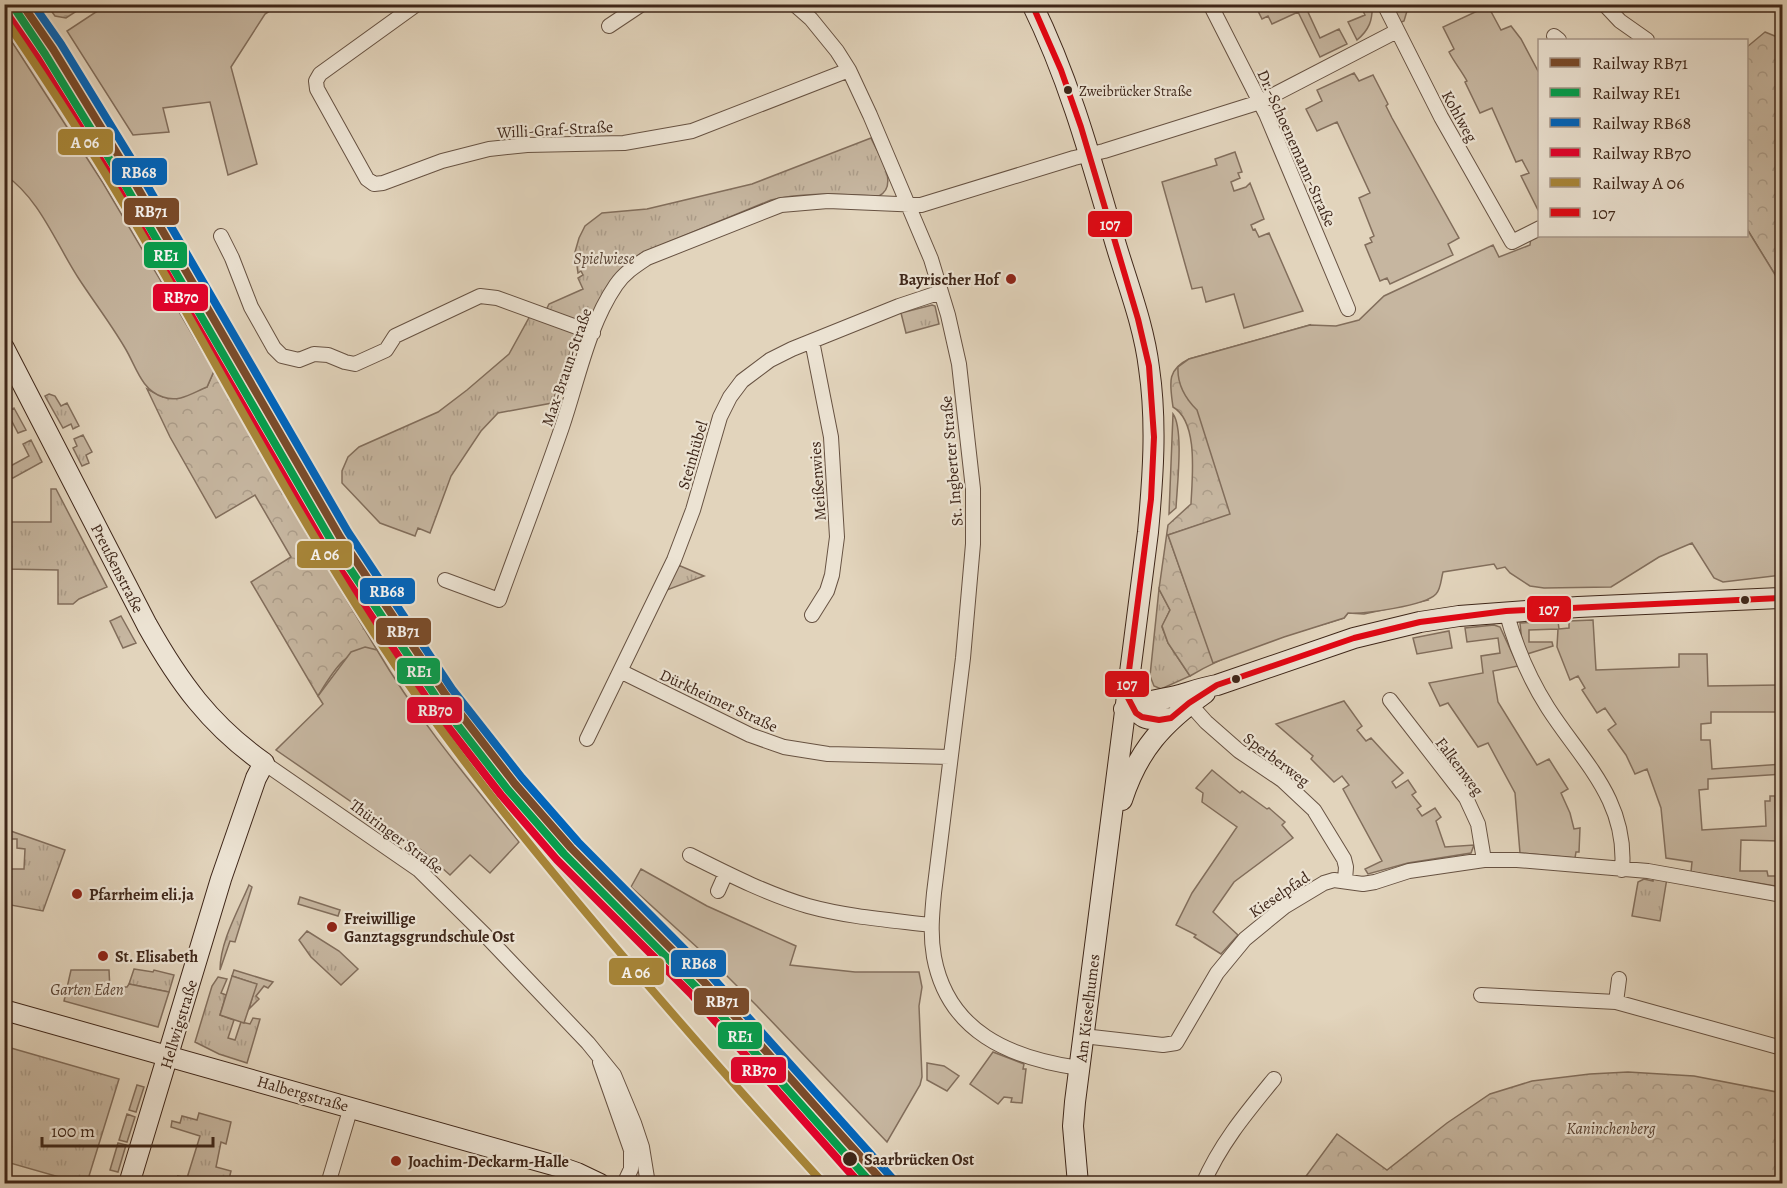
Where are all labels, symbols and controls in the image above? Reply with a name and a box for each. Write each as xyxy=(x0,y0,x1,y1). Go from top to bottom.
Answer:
legend xyxy=(1538,39,1748,237)
text: Railway RB71 xyxy=(1592,51,1688,75)
street label: Dr.-Schoenemann-Straße xyxy=(1252,66,1341,230)
text: Railway RE1 xyxy=(1592,81,1680,105)
place label: Zweibrücker Straße xyxy=(1079,82,1192,101)
marker: Zweibrücker Straße xyxy=(1062,84,1074,96)
street label: Kohlweg xyxy=(1436,87,1482,146)
text: Railway RB68 xyxy=(1592,111,1691,135)
street label: Willi-Graf-Straße xyxy=(495,116,614,144)
line badge: A 06 xyxy=(57,128,114,156)
text: A 06 xyxy=(70,132,100,154)
text: Railway RB70 xyxy=(1592,141,1691,165)
line badge: RB68 xyxy=(111,157,168,186)
text: RB68 xyxy=(121,162,157,184)
text: Railway A 06 xyxy=(1592,171,1685,195)
line badge: RB71 xyxy=(123,197,180,226)
text: RB71 xyxy=(135,201,168,223)
text: 107 xyxy=(1592,201,1616,225)
line badge: 107 xyxy=(1087,210,1133,238)
text: 107 xyxy=(1100,214,1120,236)
line badge: RE1 xyxy=(143,241,188,269)
text: RE1 xyxy=(153,245,179,267)
park label: Spielwiese xyxy=(574,248,635,270)
place label: Bayrischer Hof xyxy=(899,269,1002,291)
marker: Bayrischer Hof xyxy=(1004,272,1018,286)
line badge: RB70 xyxy=(152,283,209,312)
text: RB70 xyxy=(163,287,199,309)
street label: Max-Braun-Straße xyxy=(536,305,597,429)
street label: St. Ingberter Straße xyxy=(935,395,969,527)
street label: Steinhübel xyxy=(673,418,713,492)
street label: Meißenwies xyxy=(804,441,832,521)
street label: Preußenstraße xyxy=(85,520,149,617)
line badge: A 06 xyxy=(296,540,353,569)
text: A 06 xyxy=(310,544,340,566)
line badge: RB68 xyxy=(359,577,416,605)
text: RB68 xyxy=(369,581,405,603)
unlabelled marker xyxy=(1739,594,1751,606)
line badge: 107 xyxy=(1526,595,1572,623)
text: 107 xyxy=(1539,599,1559,621)
line badge: RB71 xyxy=(375,617,432,646)
text: RB71 xyxy=(387,621,420,643)
line badge: RE1 xyxy=(396,657,441,685)
text: RE1 xyxy=(406,661,432,683)
street label: Dürkheimer Straße xyxy=(656,664,781,738)
line badge: 107 xyxy=(1104,670,1150,698)
unlabelled marker xyxy=(1230,673,1242,685)
text: 107 xyxy=(1117,674,1137,696)
line badge: RB70 xyxy=(406,696,463,724)
text: RB70 xyxy=(417,700,453,722)
street label: Sperberweg xyxy=(1239,728,1314,792)
street label: Falkenweg xyxy=(1430,733,1489,800)
street label: Thüringer Straße xyxy=(345,794,448,879)
street label: Kieselpfad xyxy=(1245,866,1315,923)
place label: Pfarrheim eli.ja xyxy=(89,884,194,906)
marker: Pfarrheim eli.ja xyxy=(70,887,84,901)
place label: Freiwillige Ganztagsgrundschule Ost xyxy=(344,908,516,948)
marker: Freiwillige Ganztagsgrundschule Ost xyxy=(325,920,339,934)
place label: St. Elisabeth xyxy=(115,946,198,968)
marker: St. Elisabeth xyxy=(96,949,110,963)
line badge: RB68 xyxy=(670,949,727,978)
text: RB68 xyxy=(681,953,717,975)
street label: Am Kieselhumes xyxy=(1070,953,1106,1064)
line badge: A 06 xyxy=(608,957,665,986)
text: A 06 xyxy=(621,962,651,984)
street label: Hellwigstraße xyxy=(155,977,203,1072)
park label: Garten Eden xyxy=(50,979,124,1001)
line badge: RB71 xyxy=(693,987,750,1016)
text: RB71 xyxy=(706,991,739,1013)
line badge: RE1 xyxy=(717,1021,763,1050)
text: RE1 xyxy=(727,1026,753,1048)
line badge: RB70 xyxy=(730,1056,787,1084)
text: RB70 xyxy=(741,1060,777,1082)
street label: Halbergstraße xyxy=(254,1070,351,1118)
scale bar xyxy=(42,1110,213,1148)
park label: Kaninchenberg xyxy=(1566,1118,1656,1140)
text: 100 m xyxy=(51,1119,95,1143)
place label: Saarbrücken Ost xyxy=(864,1149,975,1171)
marker: Saarbrücken Ost xyxy=(841,1150,859,1168)
place label: Joachim-Deckarm-Halle xyxy=(408,1151,569,1173)
marker: Joachim-Deckarm-Halle xyxy=(389,1154,403,1168)

